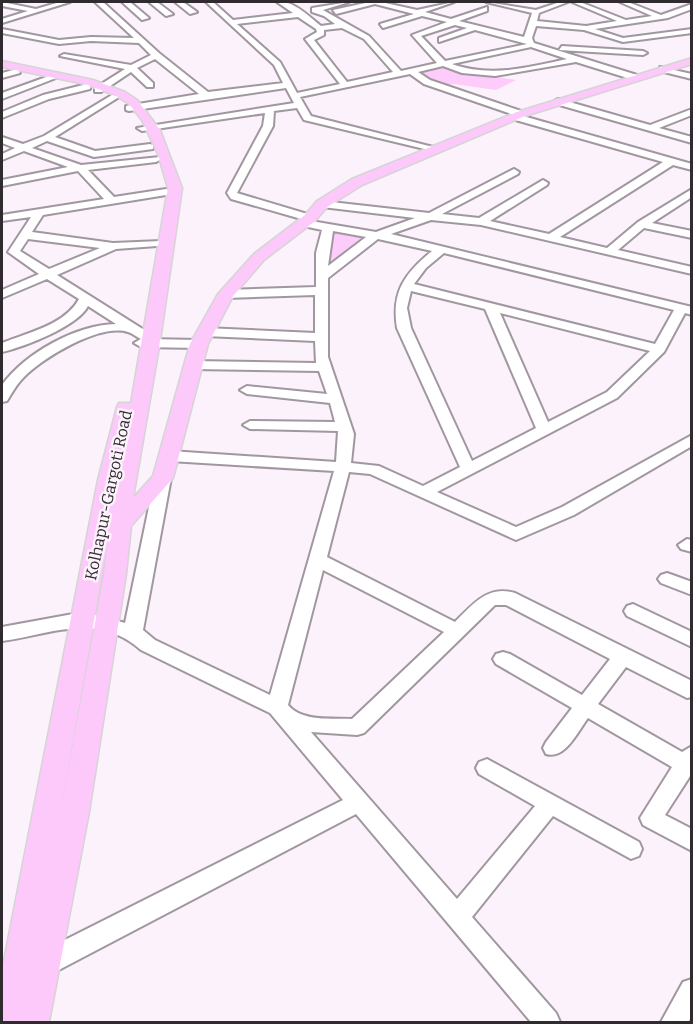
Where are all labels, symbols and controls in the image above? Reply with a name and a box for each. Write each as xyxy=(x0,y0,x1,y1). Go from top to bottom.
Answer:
street label: Kolhapur-Gargoti Road xyxy=(81,408,136,582)

